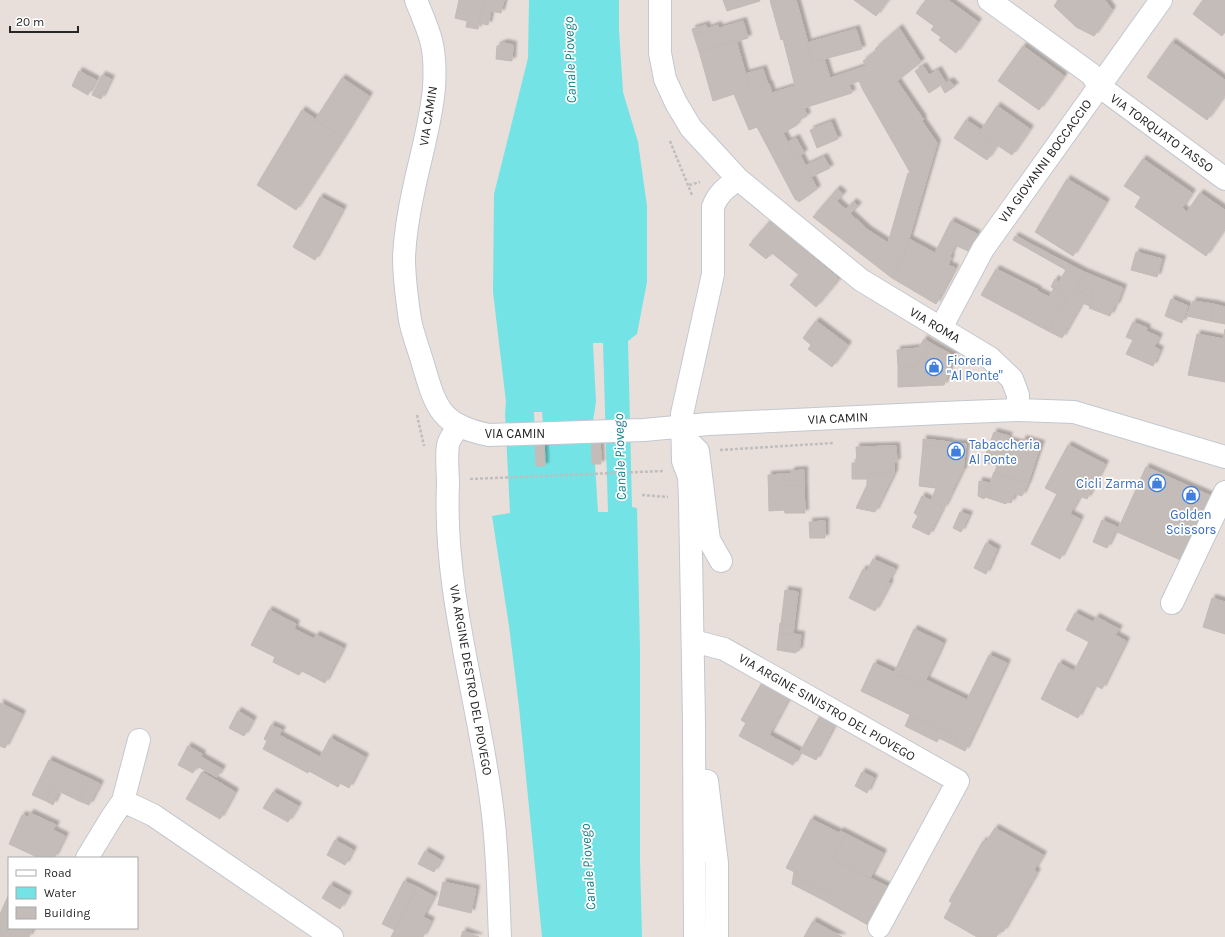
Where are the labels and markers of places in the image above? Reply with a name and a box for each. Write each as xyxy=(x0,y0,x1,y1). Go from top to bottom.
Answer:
place label: Fioreria "Al Ponte" xyxy=(947,353,1003,383)
shop icon: Fioreria "Al Ponte" xyxy=(924,357,944,377)
place label: Tabaccheria Al Ponte xyxy=(969,437,1040,467)
shop icon: Tabaccheria Al Ponte xyxy=(946,441,966,461)
shop icon: Cicli Zarma xyxy=(1147,473,1167,493)
place label: Cicli Zarma xyxy=(1076,476,1144,491)
shop icon: Golden Scissors xyxy=(1181,485,1201,505)
place label: Golden Scissors xyxy=(1166,507,1217,537)

